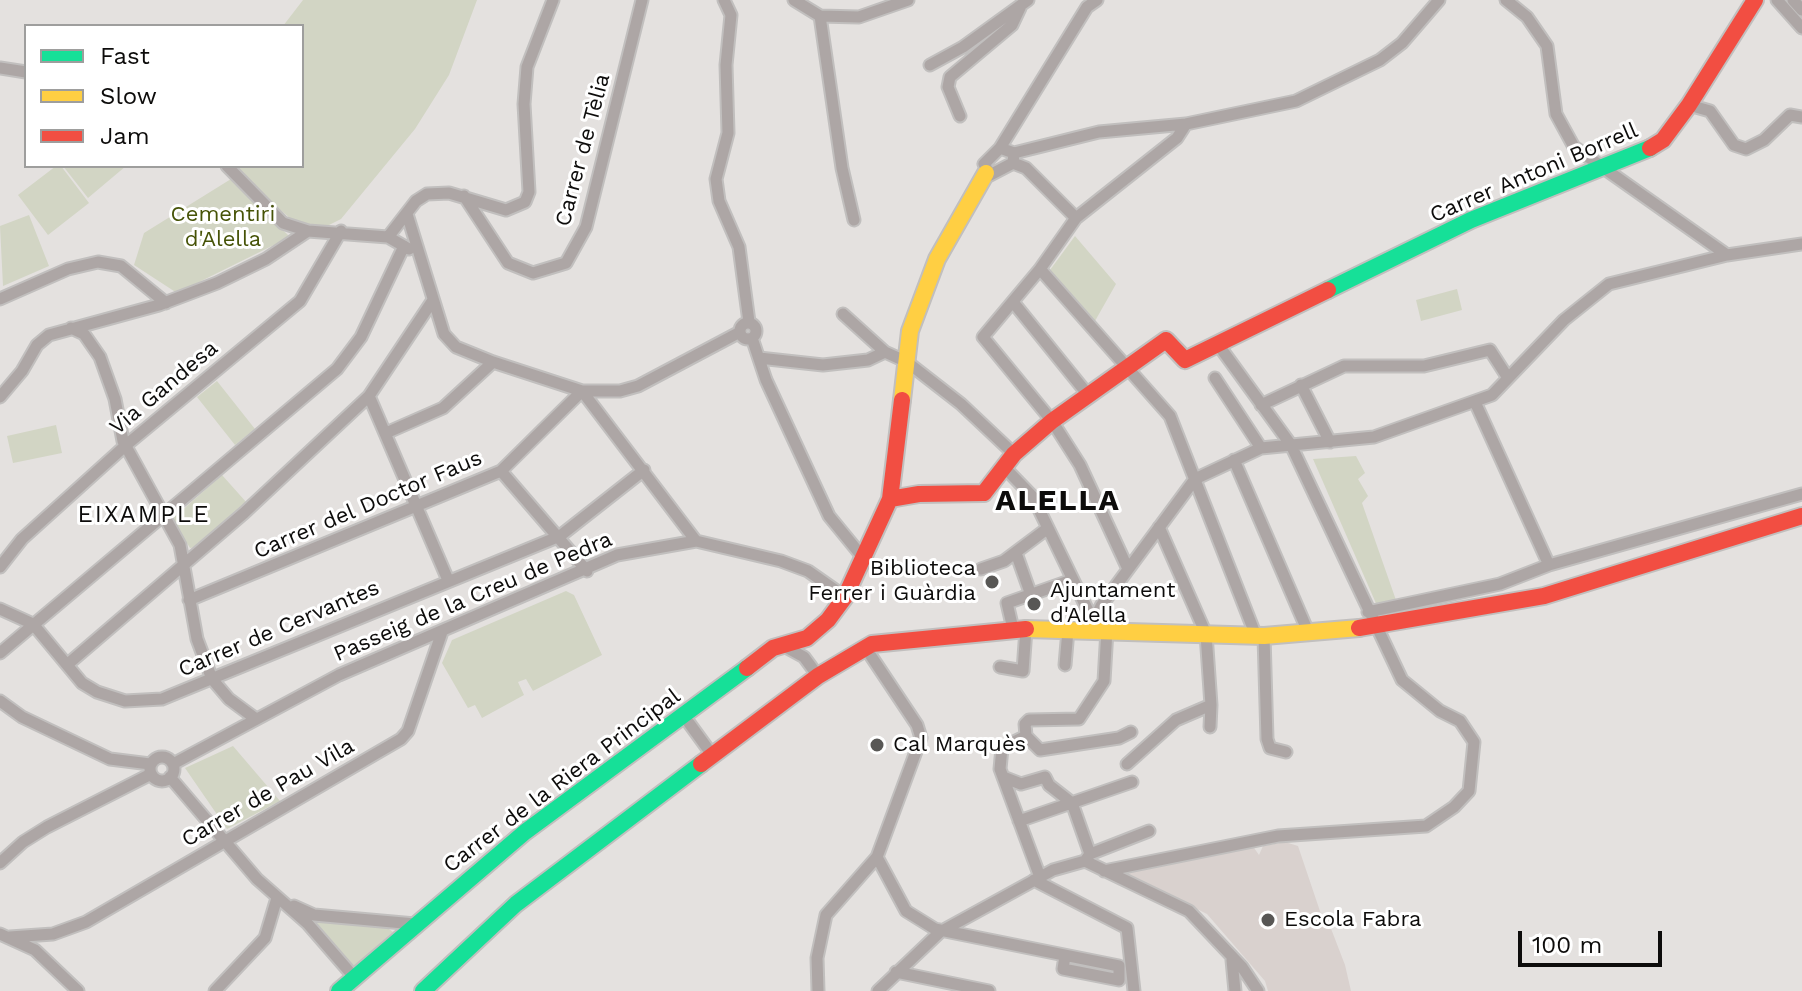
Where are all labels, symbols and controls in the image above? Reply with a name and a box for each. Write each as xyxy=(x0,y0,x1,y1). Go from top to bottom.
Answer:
legend xyxy=(24,24,304,168)
text: Fast xyxy=(100,42,150,70)
street label: Carrer de Tèlia xyxy=(550,71,616,229)
text: Slow xyxy=(100,82,157,110)
street label: Carrer Antoni Borrell xyxy=(1426,117,1642,229)
text: Jam xyxy=(100,122,150,150)
park label: Cementiri d'Alella xyxy=(171,202,275,254)
street label: Via Gandesa xyxy=(105,335,223,441)
street label: Carrer del Doctor Faus xyxy=(250,445,486,565)
district label: ALELLA xyxy=(995,483,1121,519)
district label: EIXAMPLE xyxy=(78,501,210,529)
street label: Passeig de la Creu de Pedra xyxy=(330,526,616,668)
place label: Biblioteca Ferrer i Guàrdia xyxy=(808,556,976,608)
marker: Biblioteca Ferrer i Guàrdia xyxy=(983,573,1001,591)
street label: Carrer de Cervantes xyxy=(175,575,383,683)
place label: Ajuntament d'Alella xyxy=(1050,578,1175,630)
marker: Ajuntament d'Alella xyxy=(1025,595,1043,613)
street label: Carrer de la Riera Principal xyxy=(438,683,686,879)
place label: Cal Marquès xyxy=(893,732,1026,758)
street label: Carrer de Pau Vila xyxy=(177,733,359,853)
marker: Cal Marquès xyxy=(868,736,886,754)
place label: Escola Fabra xyxy=(1284,907,1421,933)
marker: Escola Fabra xyxy=(1259,911,1277,929)
scale bar xyxy=(1522,915,1666,965)
text: 100 m xyxy=(1532,931,1602,959)

